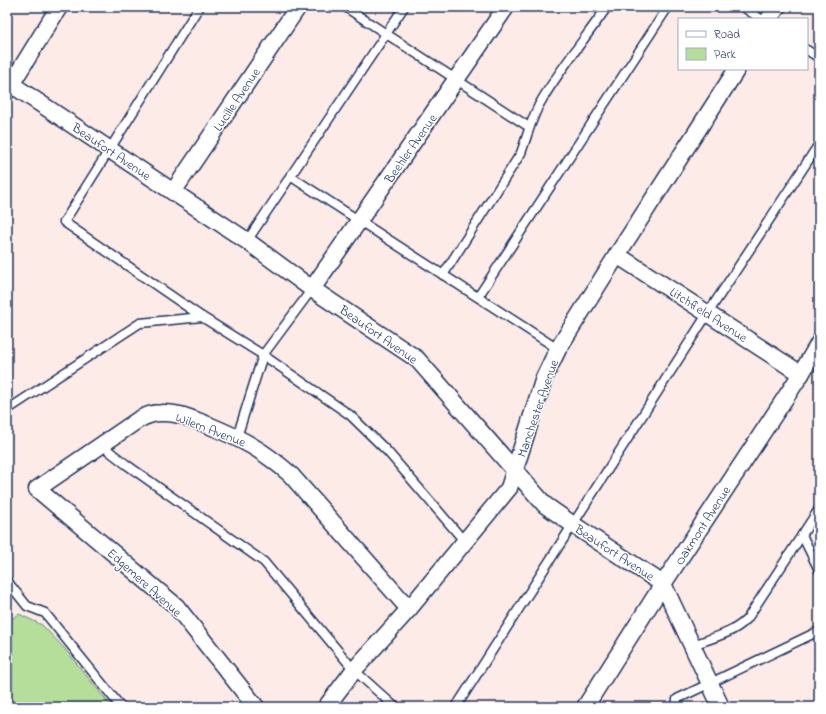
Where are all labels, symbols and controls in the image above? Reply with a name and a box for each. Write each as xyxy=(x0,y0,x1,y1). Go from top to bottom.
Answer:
legend xyxy=(678,18,808,70)
text: Road xyxy=(714,26,740,44)
text: Park xyxy=(714,46,736,64)
street label: Lucille Avenue xyxy=(209,64,266,135)
street label: Beehler Avenue xyxy=(380,110,442,188)
street label: Beaufort Avenue xyxy=(67,118,155,186)
street label: Litchfield Avenue xyxy=(666,283,751,348)
street label: Beaufort Avenue xyxy=(334,301,421,369)
street label: Manchester Avenue xyxy=(513,357,564,460)
street label: Wilern Avenue xyxy=(173,408,248,453)
street label: Oakmont Avenue xyxy=(671,482,736,569)
street label: Beaufort Avenue xyxy=(570,520,658,586)
street label: Edgemere Avenue xyxy=(102,544,186,623)

